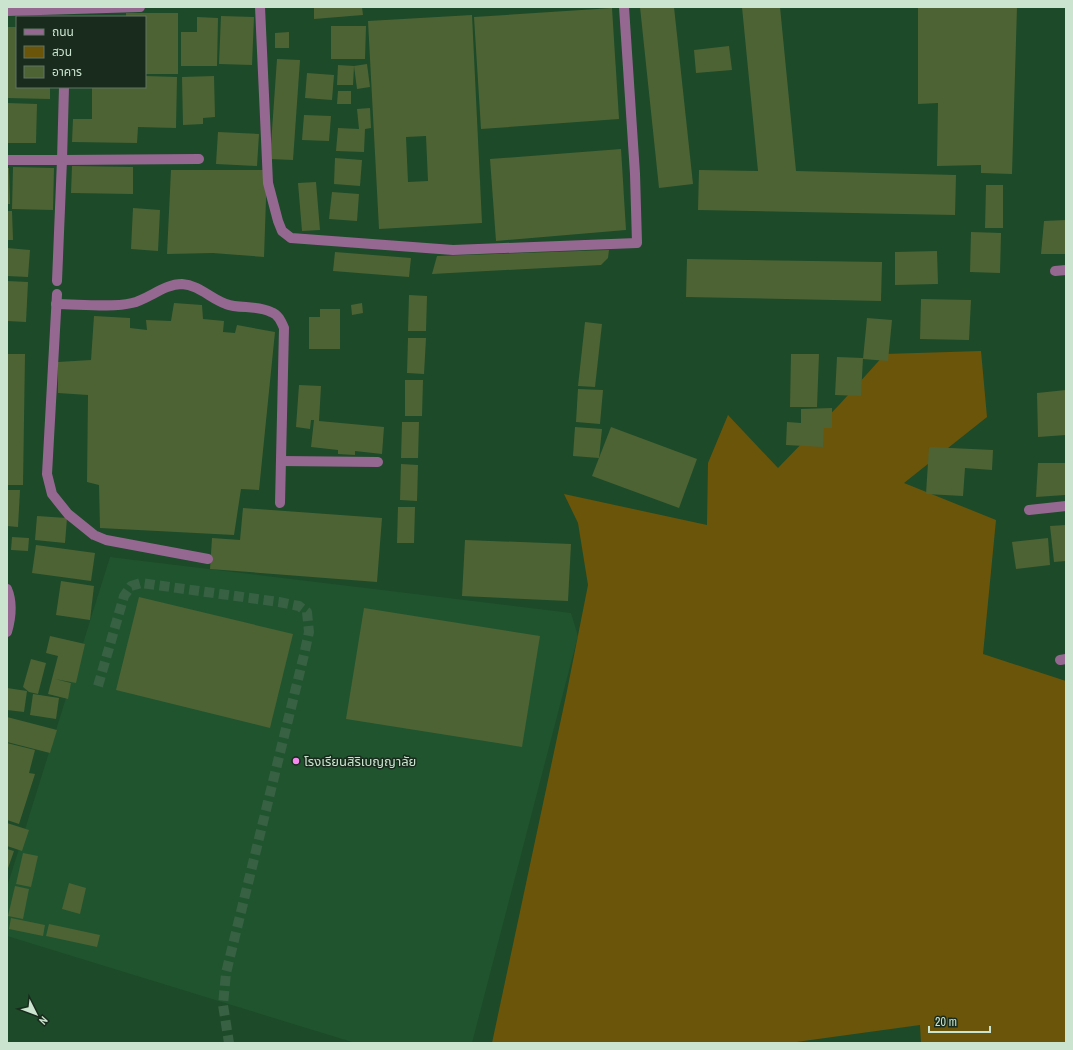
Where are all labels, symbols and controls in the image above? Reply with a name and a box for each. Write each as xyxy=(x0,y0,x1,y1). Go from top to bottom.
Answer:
legend xyxy=(16,16,146,88)
text: ถนน xyxy=(52,24,74,40)
text: สวน xyxy=(52,44,72,60)
text: อาคาร xyxy=(52,64,82,80)
place label: โรงเรียนสิริเบญญาลัย xyxy=(304,753,416,770)
marker: โรงเรียนสิริเบญญาลัย xyxy=(291,756,301,766)
north arrow xyxy=(16,994,56,1034)
scale bar xyxy=(929,1008,990,1034)
text: N xyxy=(36,1014,51,1028)
text: 20 m xyxy=(935,1014,957,1030)

